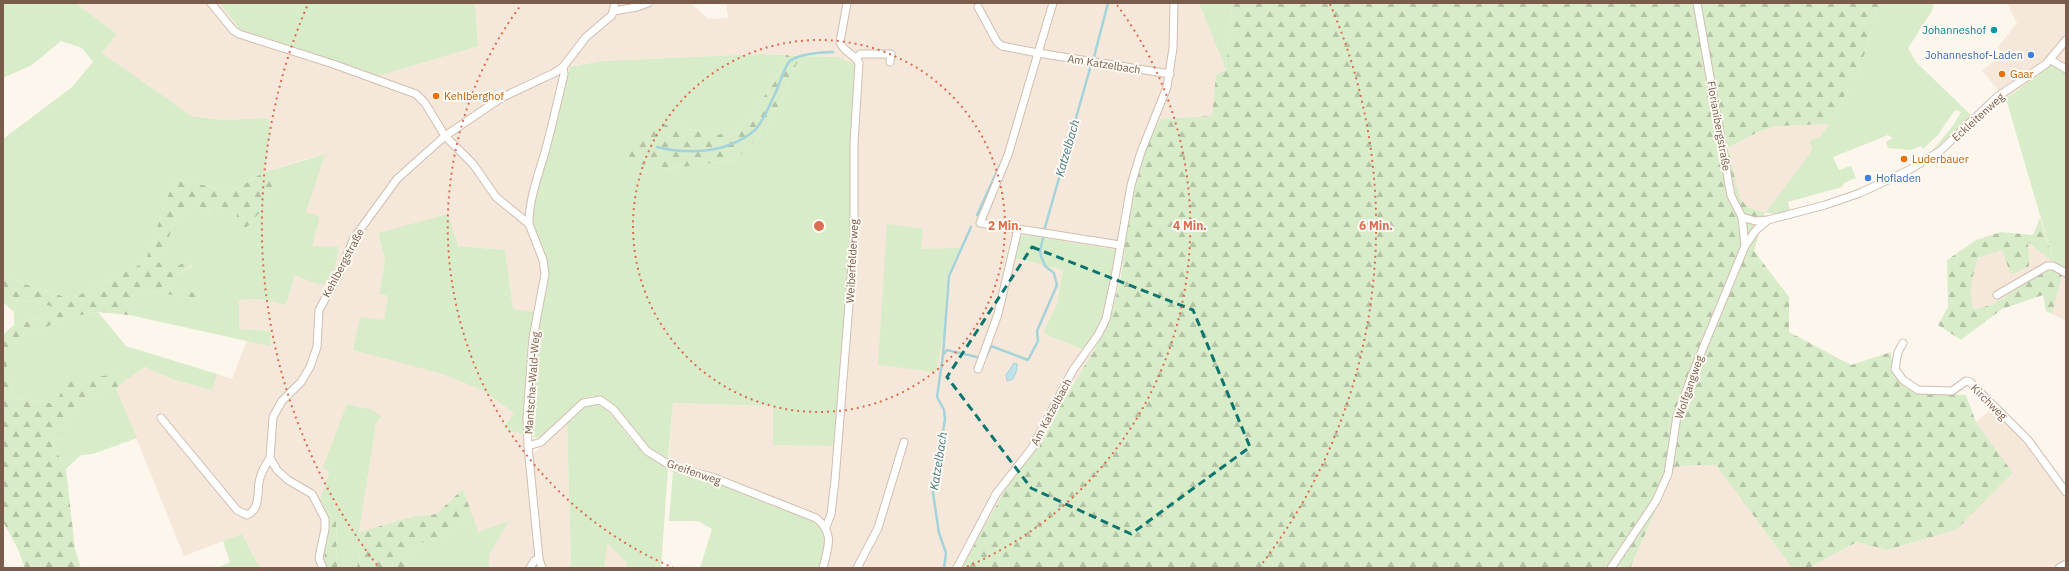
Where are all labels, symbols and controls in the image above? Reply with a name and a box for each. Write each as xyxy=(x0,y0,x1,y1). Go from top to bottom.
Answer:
place label: Johanneshof xyxy=(1922,23,1986,37)
marker: Johanneshof xyxy=(1989,25,1999,35)
place label: Johanneshof-Laden xyxy=(1925,48,2023,62)
marker: Johanneshof-Laden xyxy=(2026,50,2036,60)
street label: Am Katzelbach xyxy=(1066,51,1142,77)
place label: Gaar xyxy=(2010,67,2033,81)
marker: Gaar xyxy=(1997,69,2007,79)
street label: Florianibergstraße xyxy=(1704,80,1734,172)
place label: Kehlberghof xyxy=(444,89,504,103)
street label: Eckleitenweg xyxy=(1949,90,2007,144)
marker: Kehlberghof xyxy=(431,91,441,101)
water label: Katzelbach xyxy=(1052,117,1082,178)
place label: Luderbauer xyxy=(1912,152,1969,166)
marker: Luderbauer xyxy=(1899,154,1909,164)
place label: Hofladen xyxy=(1876,171,1921,185)
marker: Hofladen xyxy=(1863,173,1873,183)
street label: Weiberfelderweg xyxy=(843,218,861,303)
text: 2 Min. xyxy=(988,218,1022,233)
text: 4 Min. xyxy=(1173,218,1207,233)
text: 6 Min. xyxy=(1359,218,1393,233)
centre of rings xyxy=(812,219,826,233)
street label: Kehlbergstraße xyxy=(319,226,367,300)
street label: Mantscha-Wald-Weg xyxy=(521,331,543,435)
street label: Wolfgangweg xyxy=(1672,353,1706,421)
street label: Am Katzelbach xyxy=(1027,376,1075,448)
street label: Kirchweg xyxy=(1968,381,2010,423)
water label: Katzelbach xyxy=(926,431,950,491)
street label: Greifenweg xyxy=(665,456,723,488)

